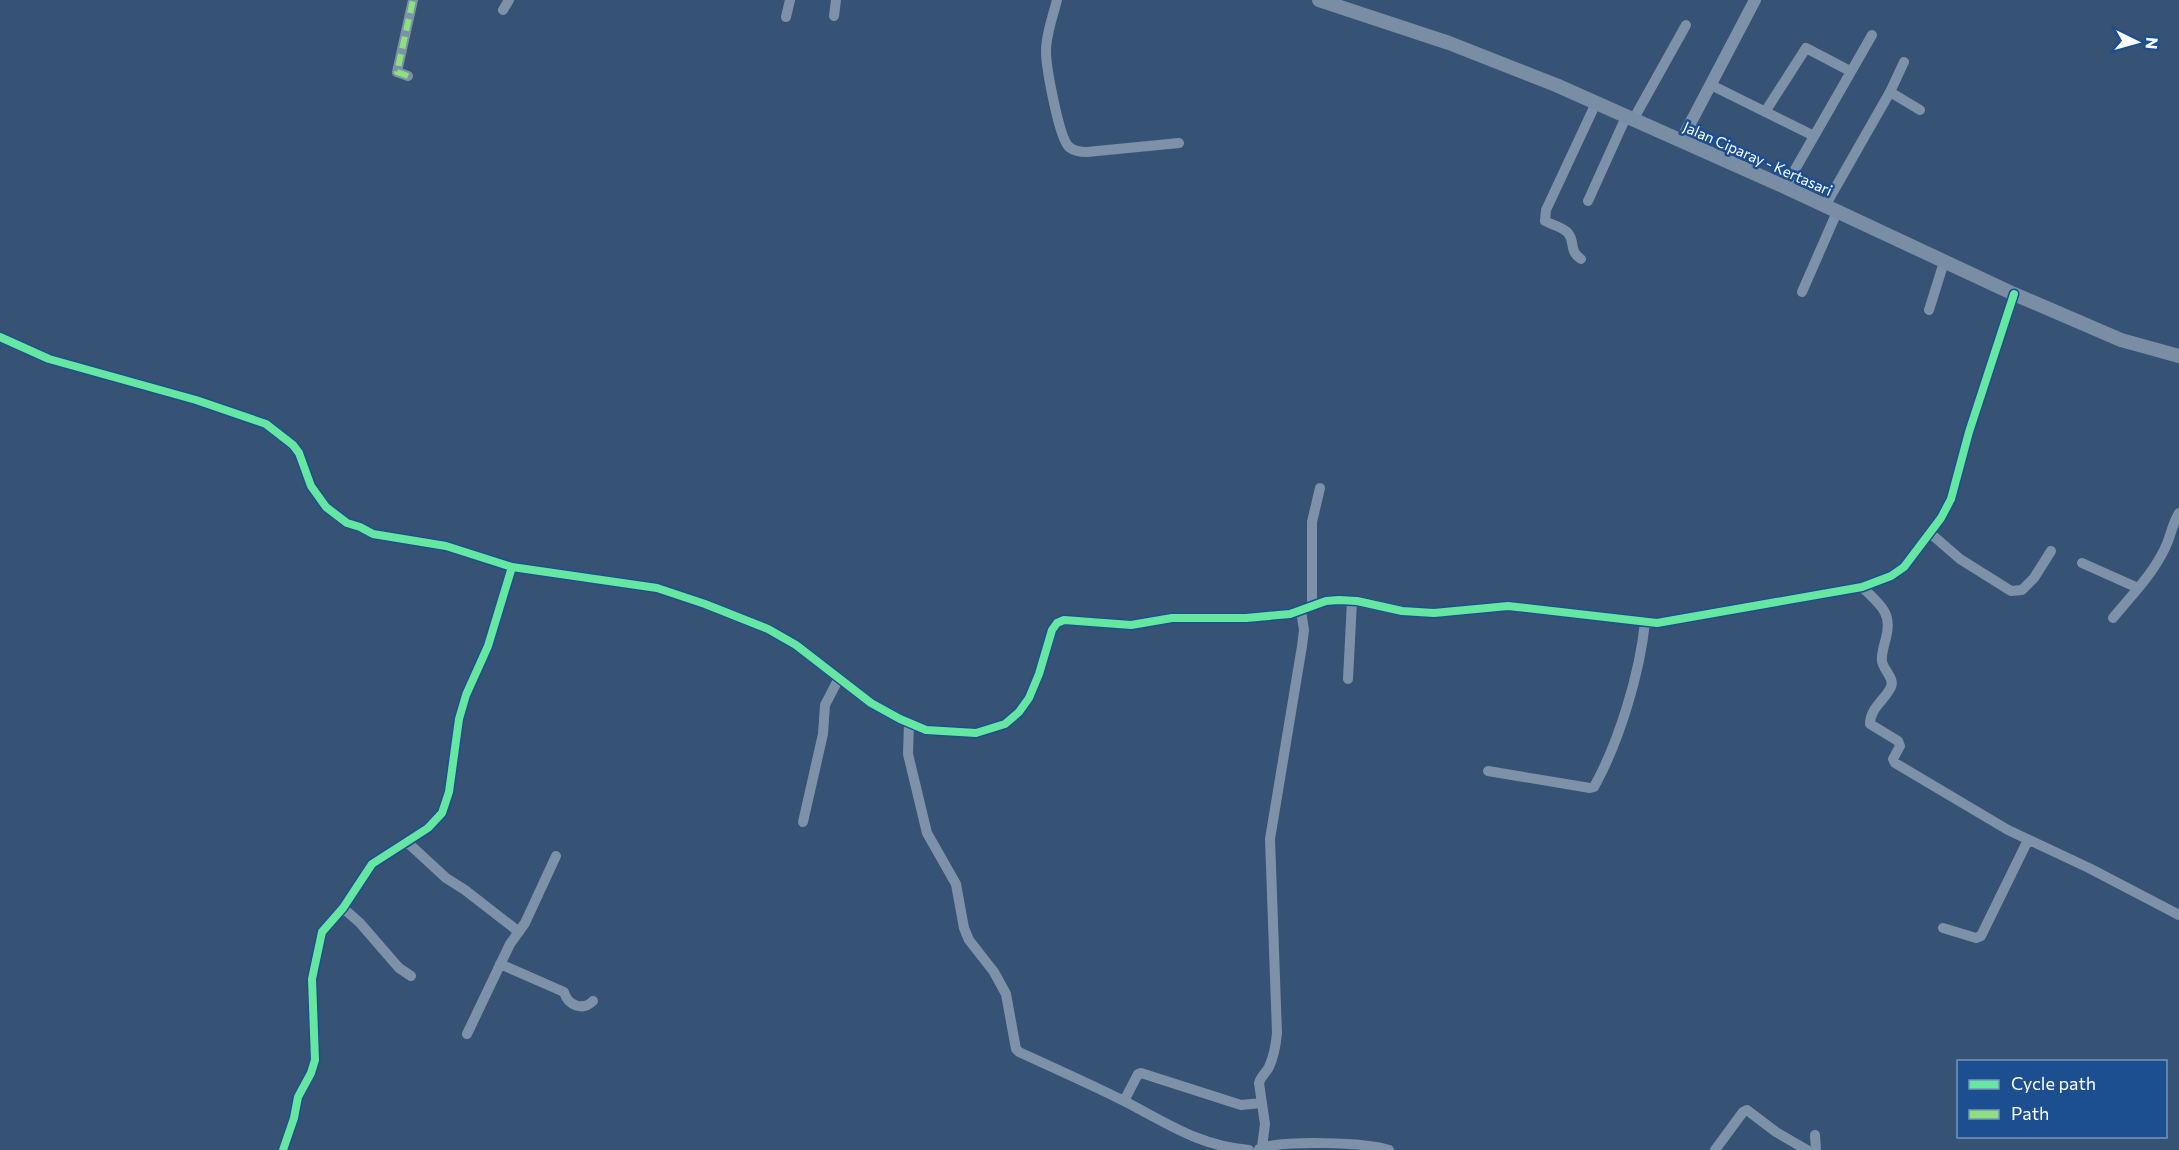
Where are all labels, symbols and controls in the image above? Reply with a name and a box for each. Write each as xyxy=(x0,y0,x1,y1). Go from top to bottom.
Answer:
north arrow xyxy=(2107,12,2167,72)
text: N xyxy=(2142,37,2162,50)
street label: Jalan Ciparay - Kertasari xyxy=(1681,117,1835,199)
legend xyxy=(1957,1060,2167,1138)
text: Cycle path xyxy=(2011,1072,2096,1094)
text: Path xyxy=(2011,1102,2049,1124)

